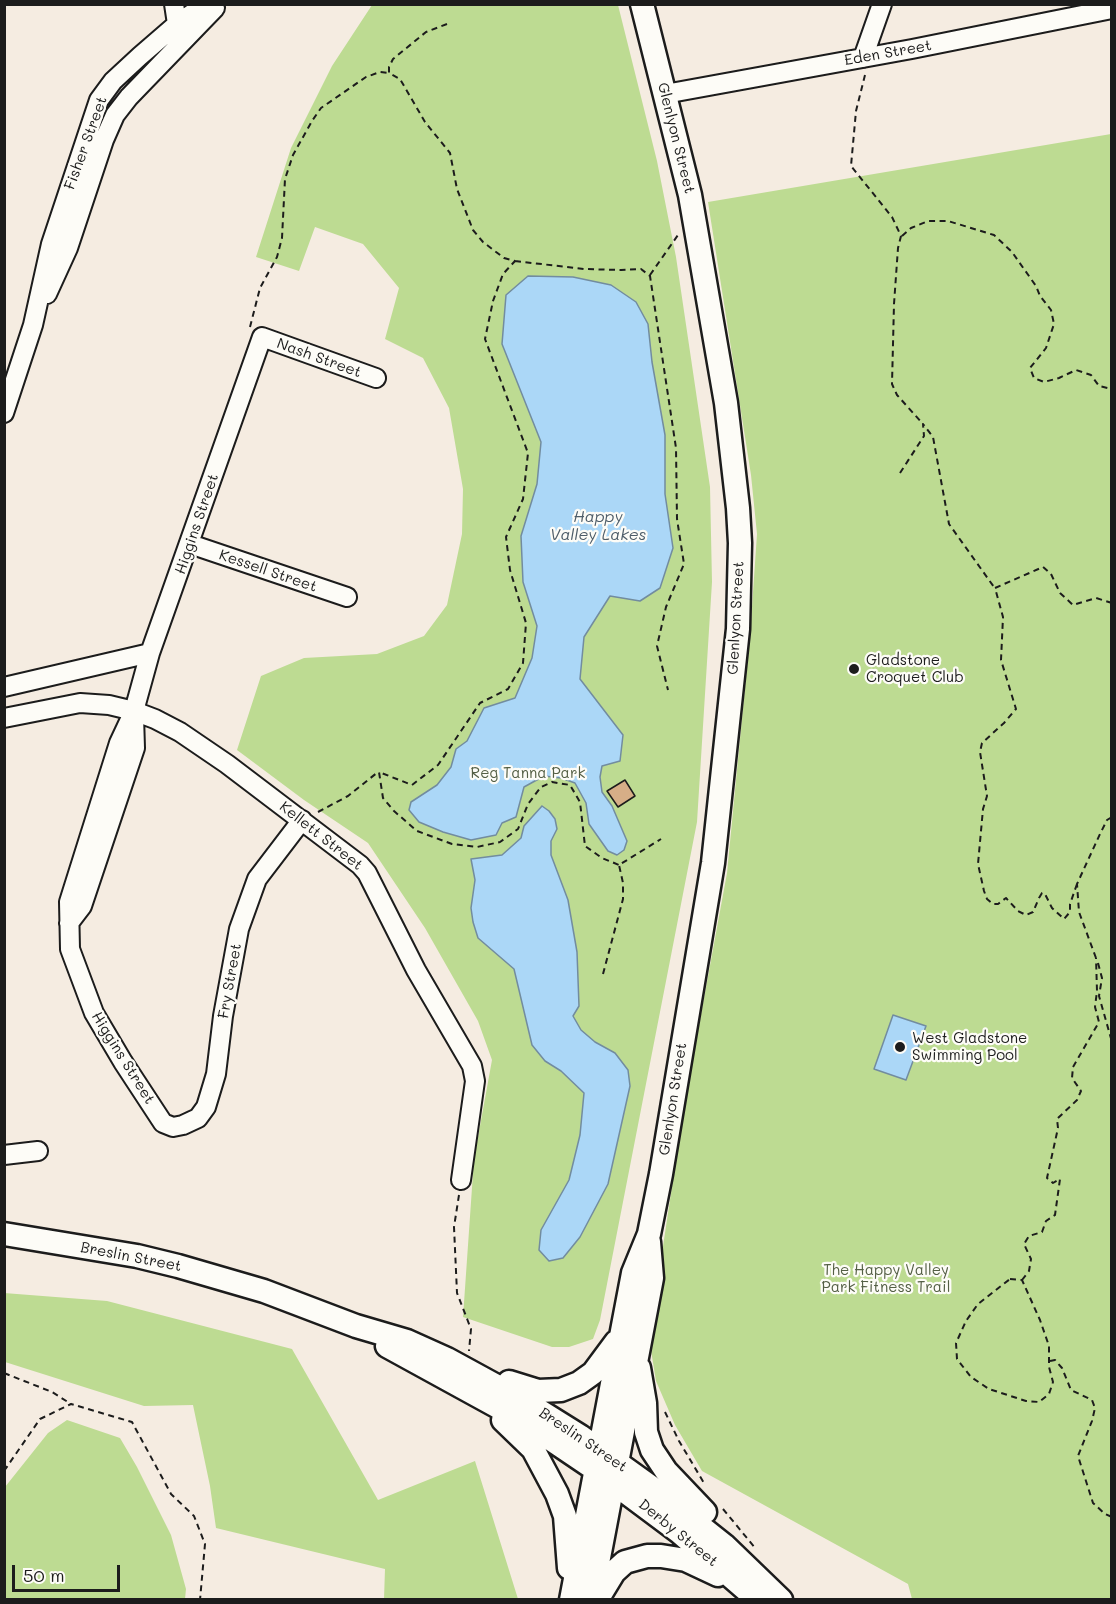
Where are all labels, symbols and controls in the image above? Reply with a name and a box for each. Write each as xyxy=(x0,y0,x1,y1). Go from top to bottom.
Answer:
street label: Eden Street xyxy=(843,36,933,70)
street label: Glenlyon Street xyxy=(653,81,699,195)
street label: Fisher Street xyxy=(61,94,111,192)
street label: Nash Street xyxy=(274,334,364,382)
street label: Higgins Street xyxy=(171,471,223,577)
water label: Happy Valley Lakes xyxy=(550,507,646,545)
street label: Kessell Street xyxy=(217,546,319,596)
street label: Glenlyon Street xyxy=(724,561,748,675)
place label: Gladstone Croquet Club xyxy=(866,651,964,686)
marker: Gladstone Croquet Club xyxy=(847,662,861,676)
park label: Reg Tanna Park xyxy=(471,764,585,782)
street label: Kellett Street xyxy=(276,798,366,874)
street label: Fry Street xyxy=(215,942,245,1020)
street label: Higgins Street xyxy=(87,1009,159,1107)
place label: West Gladstone Swimming Pool xyxy=(912,1029,1027,1064)
marker: West Gladstone Swimming Pool xyxy=(893,1040,907,1054)
street label: Glenlyon Street xyxy=(655,1041,691,1157)
street label: Breslin Street xyxy=(79,1238,183,1276)
park label: The Happy Valley Park Fitness Trail xyxy=(822,1261,950,1296)
street label: Breslin Street xyxy=(535,1404,631,1476)
street label: Derby Street xyxy=(635,1495,721,1571)
scale bar xyxy=(15,1553,123,1591)
text: 50 m xyxy=(23,1563,65,1587)

